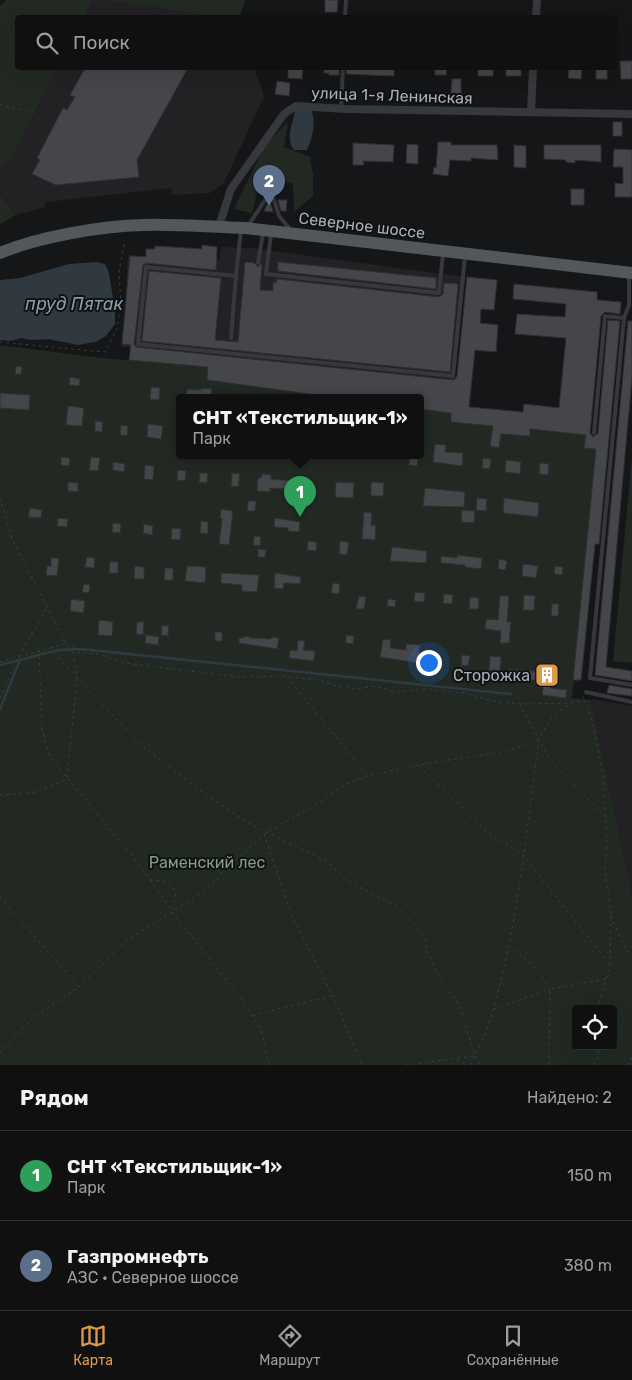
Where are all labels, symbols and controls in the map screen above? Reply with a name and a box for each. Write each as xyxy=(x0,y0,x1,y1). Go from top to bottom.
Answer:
search box xyxy=(15,15,617,70)
icon: search xyxy=(33,29,61,57)
text: Поиск xyxy=(73,31,130,54)
street label: улица 1-я Ленинская xyxy=(311,83,473,108)
pin: 2 xyxy=(253,165,285,206)
street label: Северное шоссе xyxy=(298,208,426,243)
water label: пруд Пятак xyxy=(25,293,123,315)
popup xyxy=(176,394,424,459)
text: СНТ «Текстильщик-1» xyxy=(192,406,408,429)
text: Парк xyxy=(192,429,231,448)
pin: 1 xyxy=(284,476,316,517)
your location xyxy=(416,650,442,676)
building icon: Сторожка xyxy=(534,662,560,688)
place label: Сторожка xyxy=(453,666,530,685)
park label: Раменский лес xyxy=(149,853,265,872)
map controls xyxy=(572,1005,617,1050)
button: locate xyxy=(572,1005,617,1050)
text: Рядом xyxy=(20,1085,89,1110)
text: Найдено: 2 xyxy=(527,1088,612,1107)
text: СНТ «Текстильщик-1» xyxy=(67,1155,282,1178)
text: 1 xyxy=(32,1166,40,1185)
text: 150 m xyxy=(567,1166,612,1185)
text: Парк xyxy=(67,1178,105,1197)
text: Газпромнефть xyxy=(67,1245,209,1268)
text: 2 xyxy=(31,1256,41,1275)
text: 380 m xyxy=(564,1256,612,1275)
text: АЗС · Северное шоссе xyxy=(67,1268,239,1287)
tab: Карта xyxy=(73,1322,113,1369)
tab: Маршрут xyxy=(259,1322,320,1369)
tab: Сохранённые xyxy=(467,1322,559,1369)

